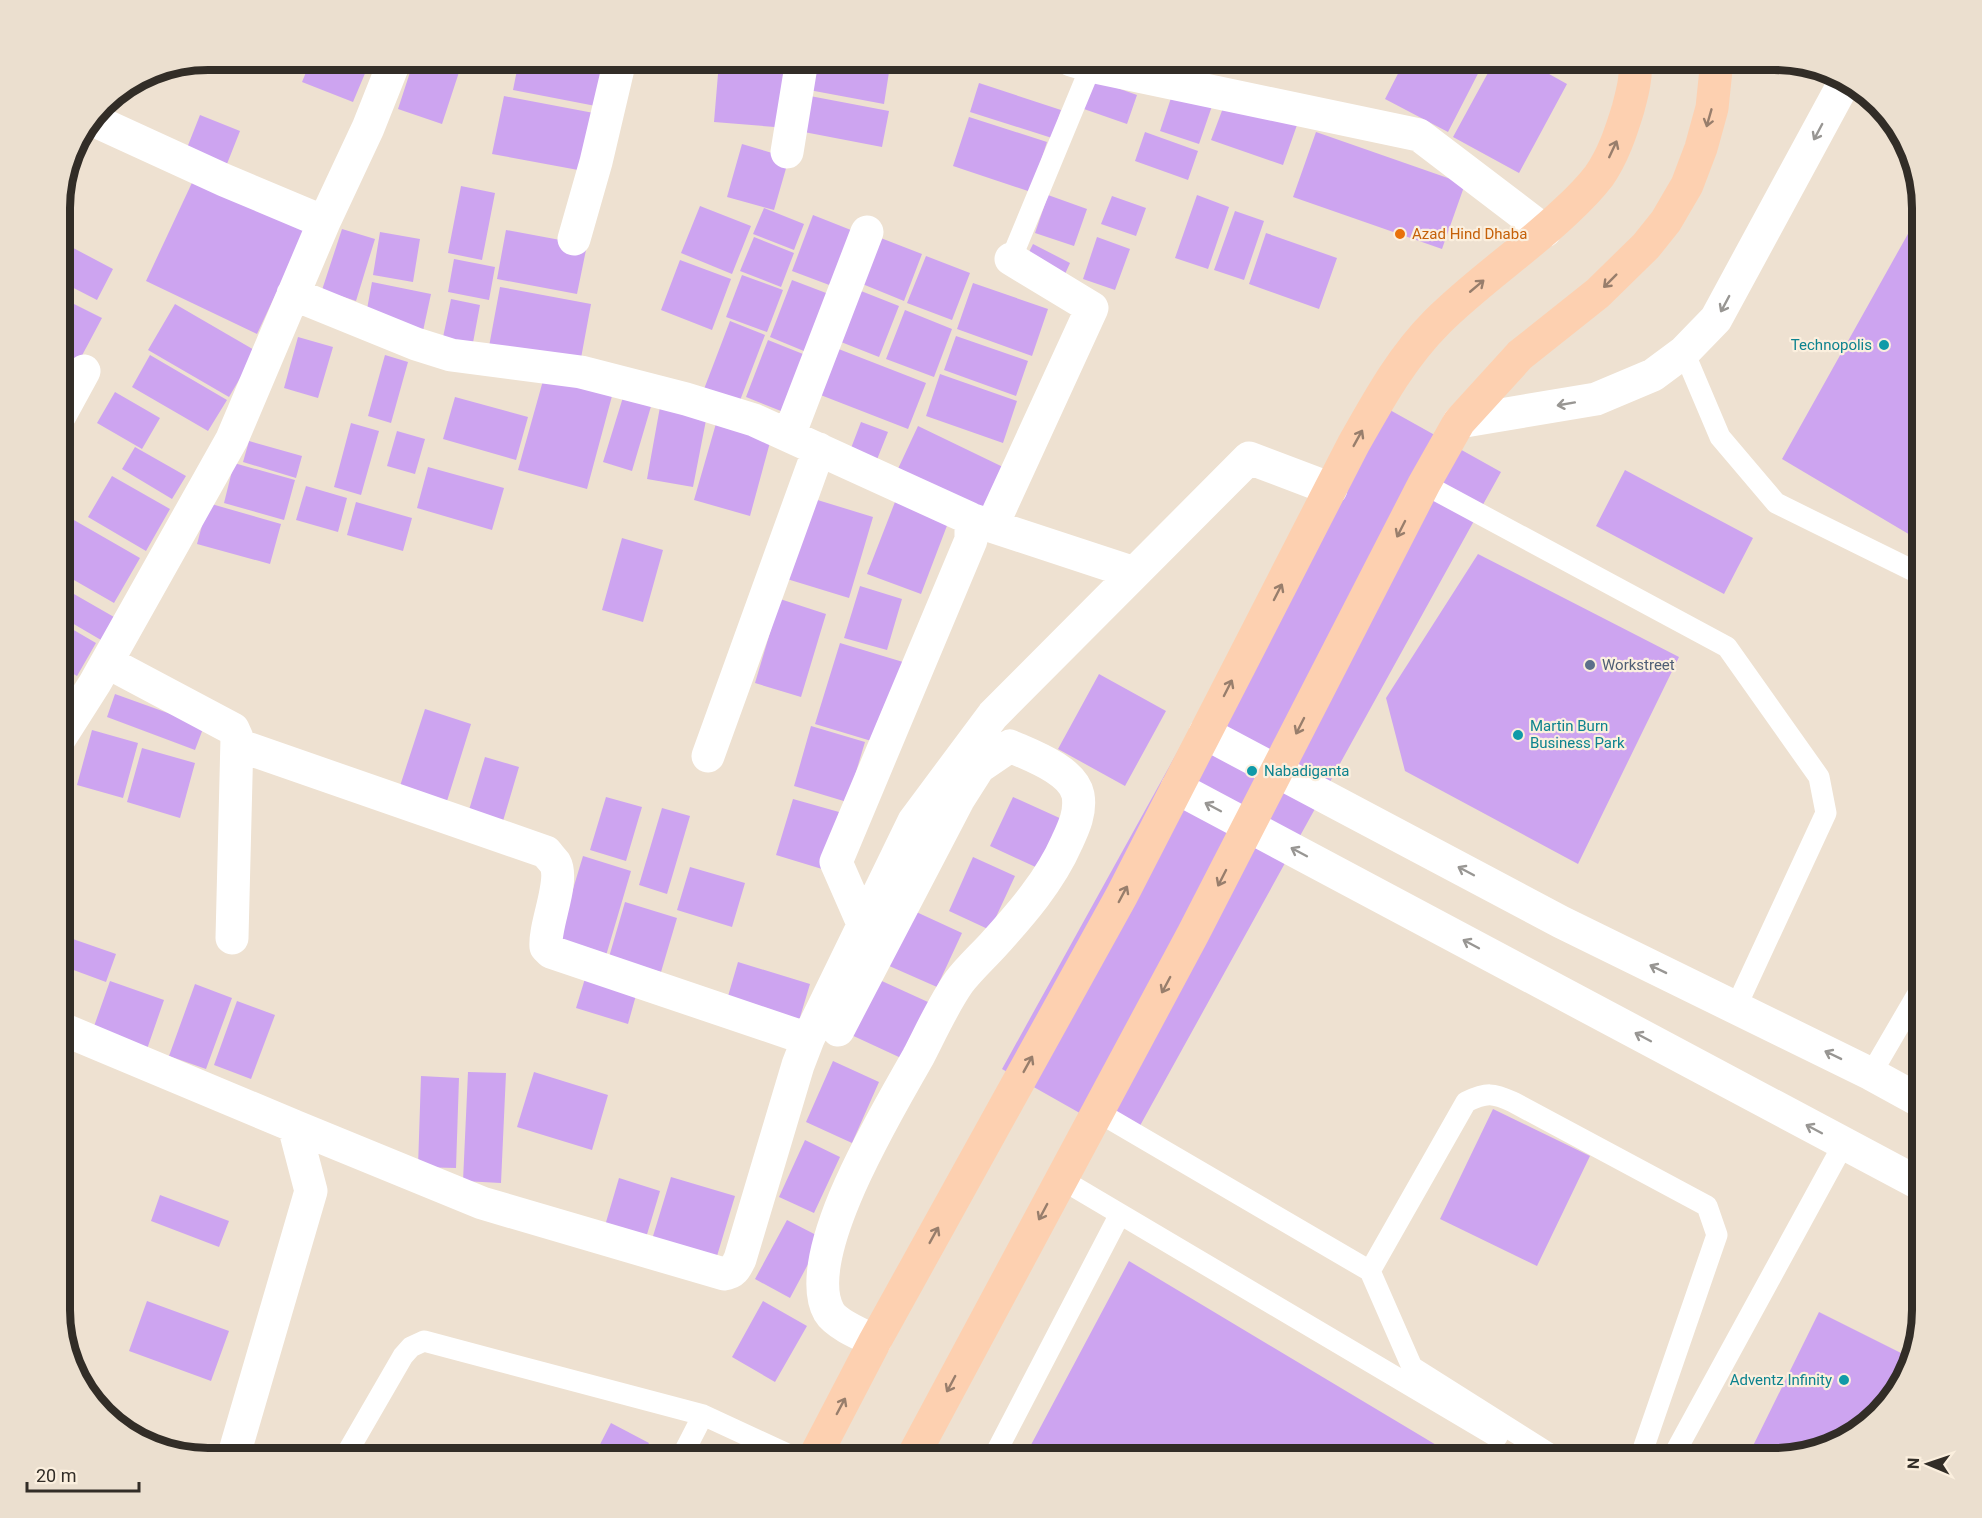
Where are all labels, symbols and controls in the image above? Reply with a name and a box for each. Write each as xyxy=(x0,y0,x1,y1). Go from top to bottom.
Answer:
one-way arrow xyxy=(1703,108,1714,127)
one-way arrow xyxy=(1812,123,1824,140)
one-way arrow xyxy=(1608,140,1620,158)
place label: Azad Hind Dhaba xyxy=(1412,225,1527,243)
marker: Azad Hind Dhaba xyxy=(1393,227,1407,241)
one-way arrow xyxy=(1603,274,1617,289)
one-way arrow xyxy=(1469,279,1485,292)
one-way arrow xyxy=(1719,294,1730,312)
place label: Technopolis xyxy=(1791,336,1872,354)
marker: Technopolis xyxy=(1877,338,1891,352)
one-way arrow xyxy=(1556,399,1576,410)
one-way arrow xyxy=(1352,429,1364,446)
one-way arrow xyxy=(1395,520,1407,538)
one-way arrow xyxy=(1272,584,1284,601)
place label: Workstreet xyxy=(1602,656,1675,674)
marker: Workstreet xyxy=(1583,658,1597,672)
one-way arrow xyxy=(1223,680,1234,698)
one-way arrow xyxy=(1294,717,1306,734)
place label: Martin Burn Business Park xyxy=(1530,717,1625,752)
marker: Martin Burn Business Park xyxy=(1511,728,1525,742)
place label: Nabadiganta xyxy=(1264,762,1349,780)
marker: Nabadiganta xyxy=(1245,764,1259,778)
one-way arrow xyxy=(1205,801,1222,813)
one-way arrow xyxy=(1291,846,1308,858)
one-way arrow xyxy=(1457,865,1475,876)
one-way arrow xyxy=(1216,868,1227,886)
one-way arrow xyxy=(1118,885,1129,903)
one-way arrow xyxy=(1463,938,1480,950)
one-way arrow xyxy=(1649,963,1667,975)
one-way arrow xyxy=(1160,976,1171,994)
one-way arrow xyxy=(1634,1031,1652,1042)
one-way arrow xyxy=(1825,1049,1843,1060)
one-way arrow xyxy=(1022,1056,1034,1073)
one-way arrow xyxy=(1806,1123,1824,1134)
one-way arrow xyxy=(1037,1203,1049,1221)
one-way arrow xyxy=(928,1227,940,1244)
place label: Adventz Infinity xyxy=(1730,1371,1832,1389)
marker: Adventz Infinity xyxy=(1837,1373,1851,1387)
one-way arrow xyxy=(945,1375,957,1393)
one-way arrow xyxy=(835,1398,847,1415)
north arrow xyxy=(1898,1434,1958,1494)
scale bar xyxy=(27,1455,140,1493)
text: N xyxy=(1904,1458,1923,1469)
text: 20 m xyxy=(36,1465,76,1486)

